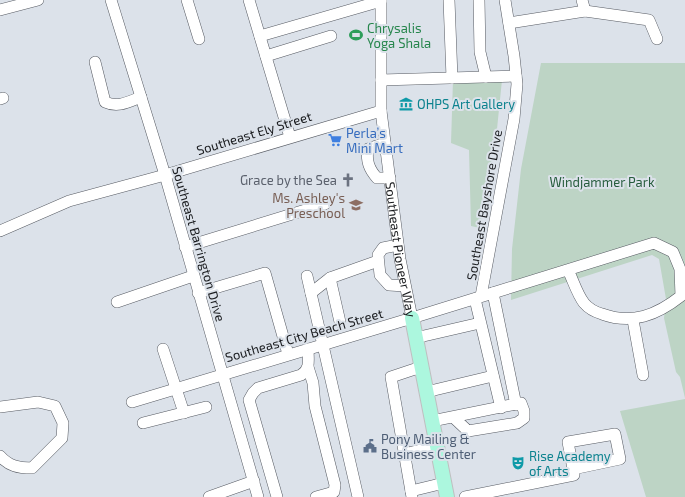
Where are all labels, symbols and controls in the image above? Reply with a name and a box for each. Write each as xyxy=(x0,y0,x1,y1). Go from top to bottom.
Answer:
place label: Chrysalis Yoga Shala xyxy=(367,20,431,51)
sports icon: Chrysalis Yoga Shala xyxy=(348,27,364,43)
museum icon: OHPS Art Gallery xyxy=(398,96,414,112)
place label: OHPS Art Gallery xyxy=(417,96,515,112)
street label: Southeast Ely Street xyxy=(194,108,314,158)
place label: Perla’s Mini Mart xyxy=(346,125,403,156)
street label: Southeast Bayshore Drive xyxy=(463,128,505,282)
supermarket icon: Perla’s Mini Mart xyxy=(327,132,343,148)
street label: Southeast Barrington Drive xyxy=(169,165,229,323)
place label: Grace by the Sea xyxy=(240,172,337,188)
church icon: Grace by the Sea xyxy=(340,172,356,188)
park label: Windjammer Park xyxy=(549,174,655,190)
street label: Southeast Pioneer Way xyxy=(382,181,420,319)
place label: Ms. Ashley's Preschool xyxy=(272,190,345,221)
school or university icon: Ms. Ashley's Preschool xyxy=(348,197,364,213)
street label: Southeast City Beach Street xyxy=(223,305,385,365)
place label: Pony Mailing & Business Center xyxy=(381,431,476,462)
public building icon: Pony Mailing & Business Center xyxy=(362,438,378,454)
place label: Rise Academy of Arts xyxy=(529,448,611,479)
theatre icon: Rise Academy of Arts xyxy=(510,455,526,471)

